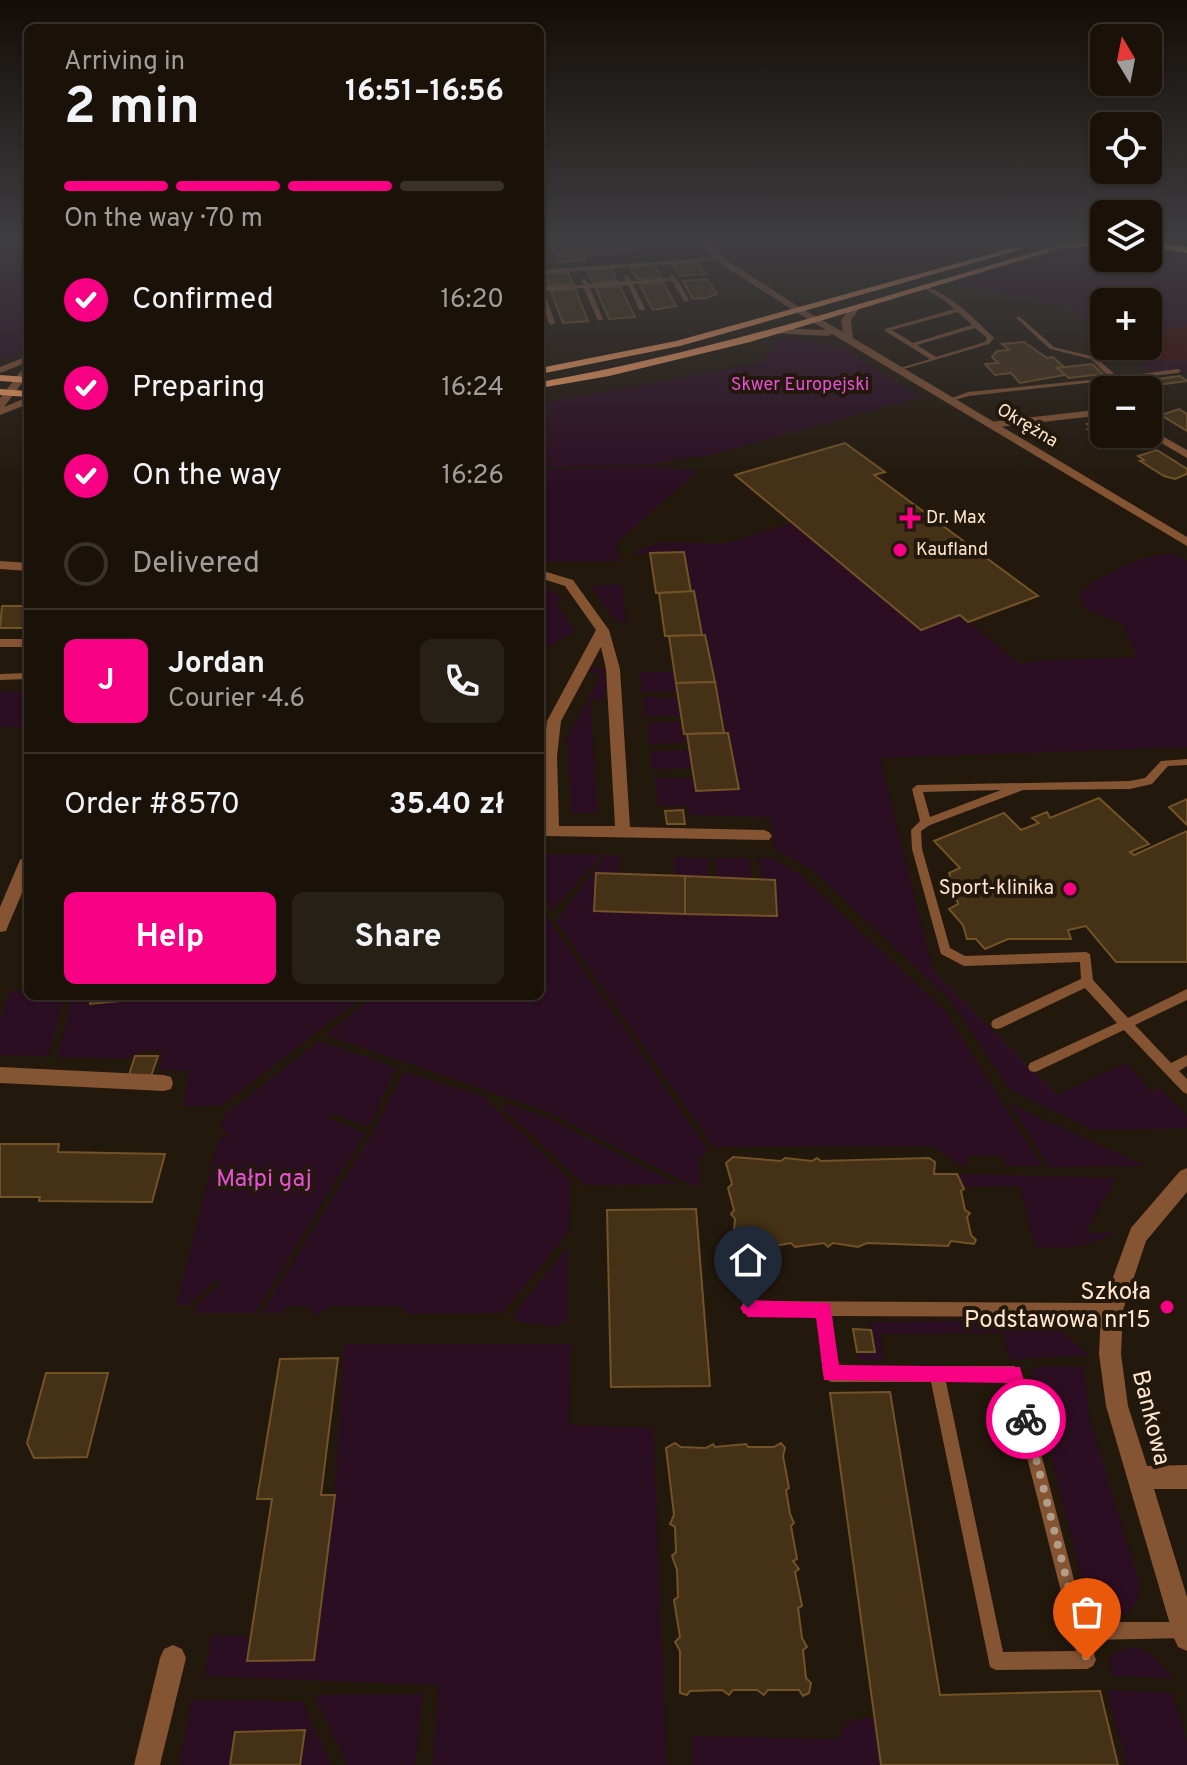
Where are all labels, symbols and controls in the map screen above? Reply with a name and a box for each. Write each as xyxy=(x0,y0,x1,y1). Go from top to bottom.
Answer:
north arrow xyxy=(1090,24,1162,96)
map controls xyxy=(1090,24,1162,448)
text: Arriving in xyxy=(64,46,185,79)
text: 16:51–16:56 xyxy=(345,74,504,111)
text: 2 min xyxy=(64,76,200,142)
button: locate xyxy=(1090,112,1162,184)
button: layers xyxy=(1090,200,1162,272)
text: On the way · 70 m xyxy=(64,203,263,236)
icon: check xyxy=(64,278,108,322)
text: Confirmed xyxy=(132,282,274,319)
text: 16:20 xyxy=(440,284,504,317)
button: + xyxy=(1090,288,1162,360)
icon: check xyxy=(64,366,108,410)
text: Preparing xyxy=(132,370,265,407)
text: 16:24 xyxy=(441,372,504,405)
park label: Skwer Europejski xyxy=(731,374,869,397)
button: − xyxy=(1090,376,1162,448)
street label: Okrężna xyxy=(992,399,1062,453)
icon: check xyxy=(64,454,108,498)
text: On the way xyxy=(132,458,282,495)
text: 16:26 xyxy=(441,460,504,493)
place label: Dr. Max xyxy=(926,507,986,530)
marker: Dr. Max xyxy=(901,509,919,527)
place label: Kaufland xyxy=(916,539,988,562)
marker: Kaufland xyxy=(891,541,909,559)
text: Delivered xyxy=(132,546,260,583)
button: phone xyxy=(420,639,504,723)
text: Jordan xyxy=(168,646,265,683)
text: J xyxy=(98,663,114,700)
text: Courier · 4.6 xyxy=(168,683,305,716)
text: Order #8570 xyxy=(64,787,240,824)
text: 35.40 zł xyxy=(389,787,504,824)
place label: Sport-klinika xyxy=(939,876,1054,902)
marker: Sport-klinika xyxy=(1061,880,1079,898)
button: Help xyxy=(64,892,276,984)
button: Share xyxy=(292,892,504,984)
park label: Małpi gaj xyxy=(216,1165,312,1195)
pin xyxy=(714,1226,782,1308)
icon: home xyxy=(726,1238,770,1282)
place label: Szkoła Podstawowa nr15 xyxy=(964,1278,1151,1336)
marker: Szkoła Podstawowa nr15 xyxy=(1158,1298,1176,1316)
street label: Bankowa xyxy=(1124,1367,1176,1469)
courier xyxy=(986,1379,1066,1459)
icon: bike xyxy=(1004,1397,1048,1441)
pin xyxy=(1053,1578,1121,1660)
icon: bag xyxy=(1065,1590,1109,1634)

